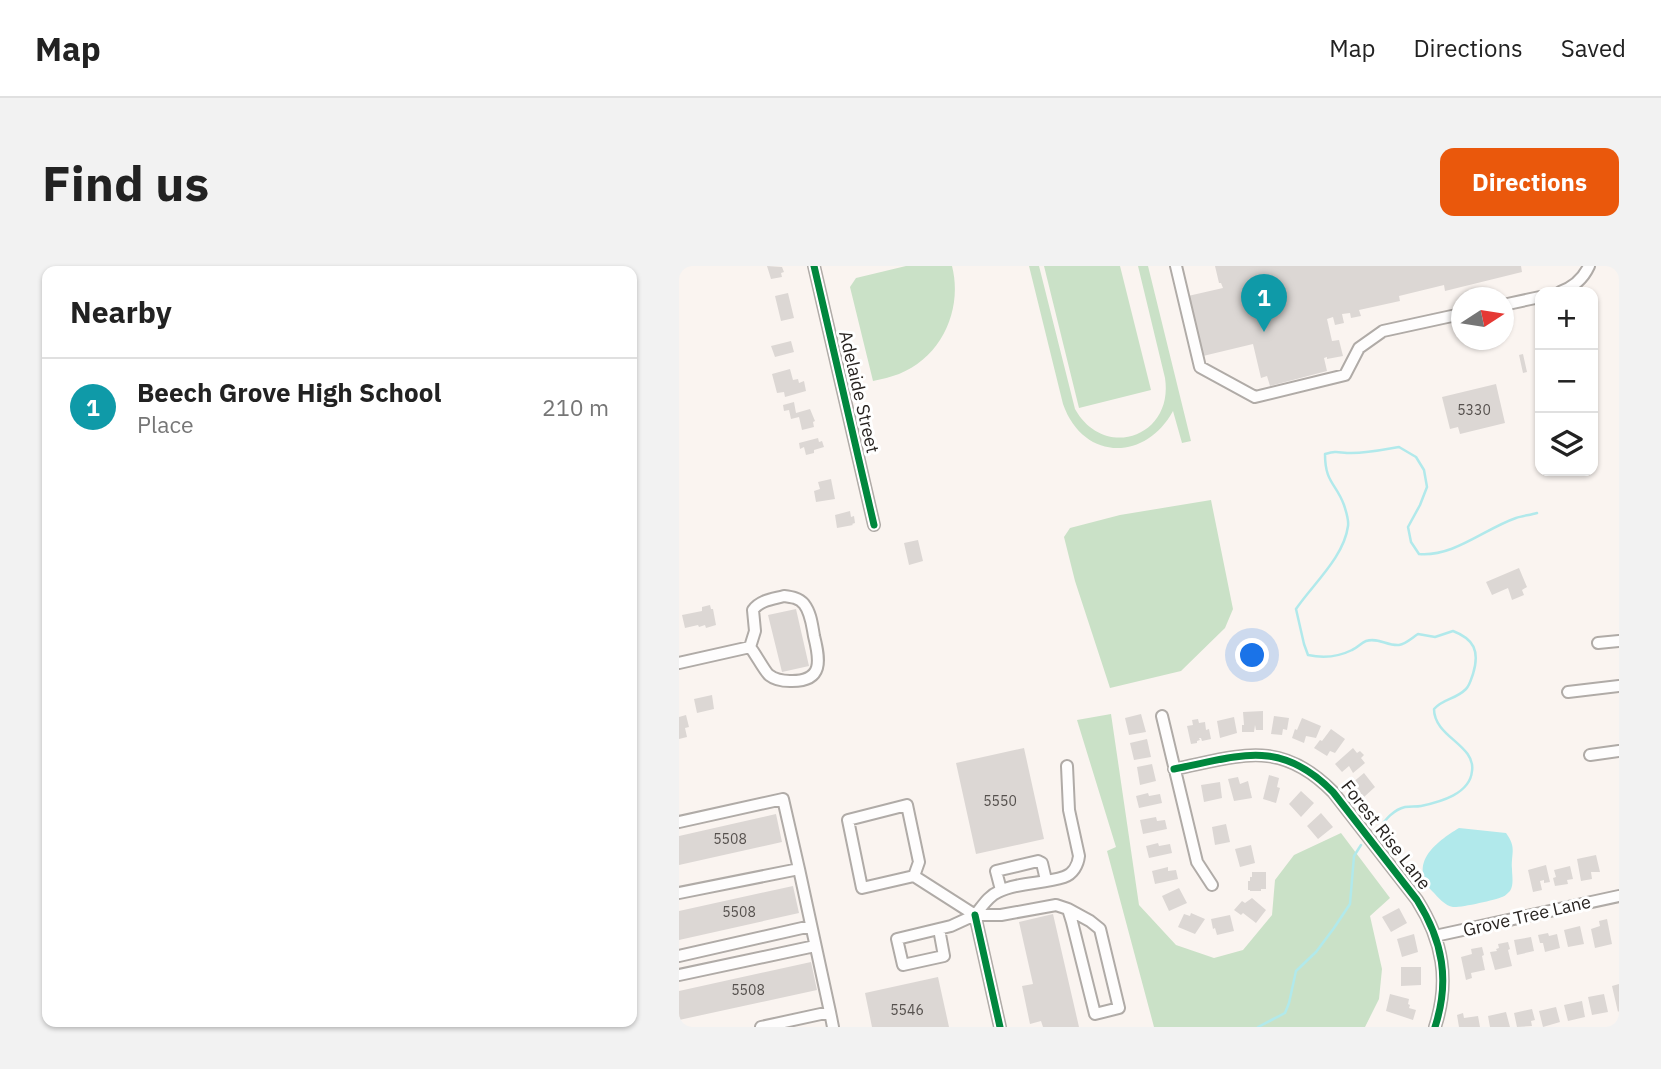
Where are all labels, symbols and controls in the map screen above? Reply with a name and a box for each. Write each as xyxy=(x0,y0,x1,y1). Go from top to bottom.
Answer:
text: Map xyxy=(35,27,101,70)
text: Map xyxy=(1329,32,1375,64)
text: Directions xyxy=(1413,32,1523,64)
text: Saved xyxy=(1561,32,1626,64)
button: Directions xyxy=(1440,148,1619,216)
text: Find us xyxy=(42,151,209,214)
pin: 1 xyxy=(1241,274,1287,332)
north arrow xyxy=(1451,287,1514,350)
map controls xyxy=(1535,287,1598,476)
button: + xyxy=(1535,287,1598,350)
text: Nearby xyxy=(70,292,172,331)
street label: Adelaide Street xyxy=(834,328,885,455)
button: − xyxy=(1535,350,1598,413)
text: Beech Grove High School xyxy=(137,375,441,409)
text: 1 xyxy=(86,392,100,422)
text: 210 m xyxy=(542,392,609,422)
house number: 5330 xyxy=(1457,401,1491,419)
text: Place xyxy=(137,409,194,439)
button: layers xyxy=(1535,413,1598,476)
your location xyxy=(1235,638,1269,672)
street label: Forest Rise Lane xyxy=(1336,775,1436,894)
house number: 5550 xyxy=(983,792,1017,810)
house number: 5508 xyxy=(713,830,747,848)
street label: Grove Tree Lane xyxy=(1461,890,1593,941)
house number: 5508 xyxy=(722,903,756,921)
house number: 5508 xyxy=(731,981,765,999)
house number: 5546 xyxy=(890,1001,924,1019)

